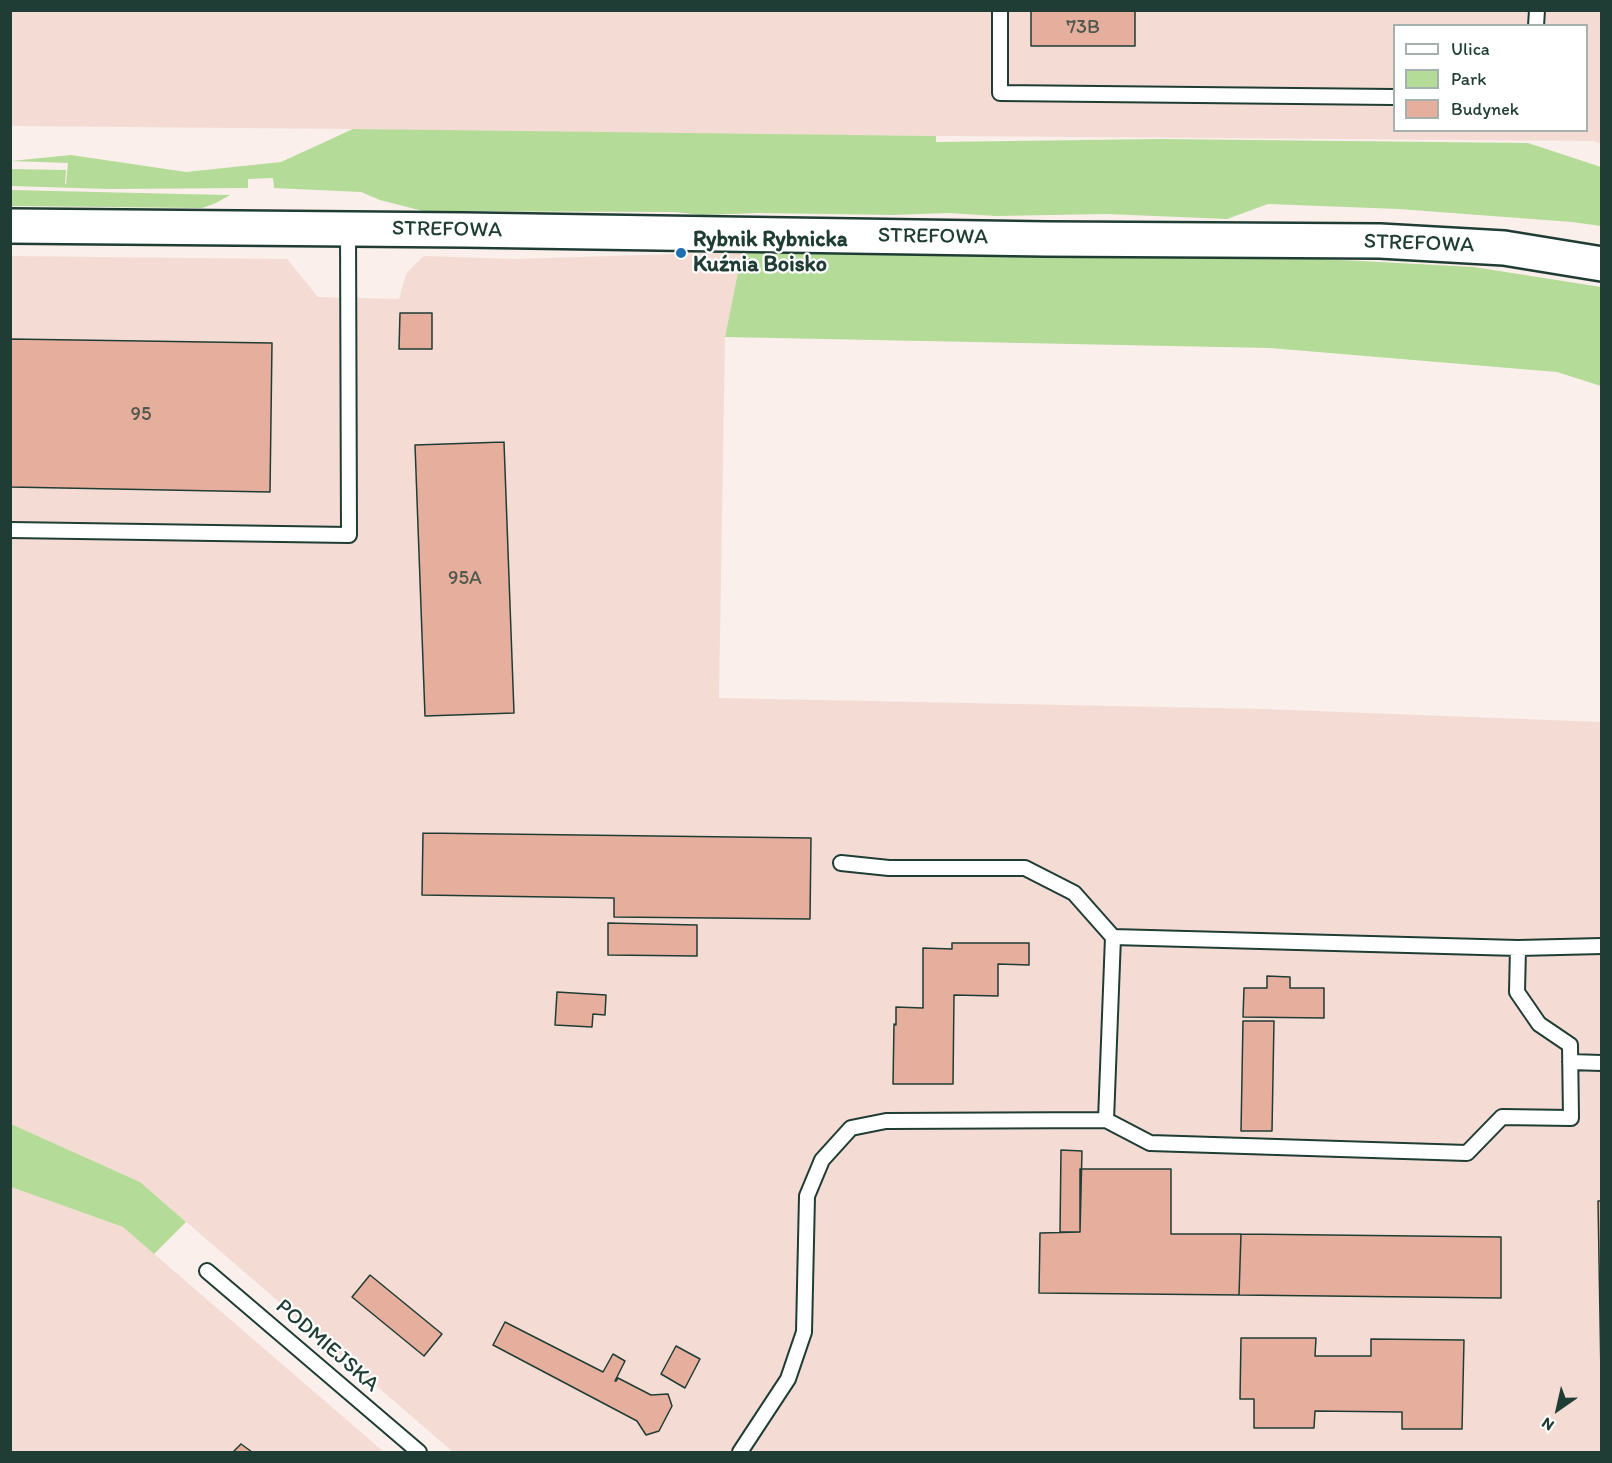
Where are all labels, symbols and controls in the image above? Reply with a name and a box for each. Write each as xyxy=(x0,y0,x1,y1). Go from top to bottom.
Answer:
house number: 73B xyxy=(1066,16,1100,40)
legend xyxy=(1393,24,1588,132)
text: Ulica xyxy=(1451,38,1490,60)
text: Park xyxy=(1451,68,1486,90)
text: Budynek xyxy=(1451,98,1519,120)
street label: STREFOWA xyxy=(392,216,502,244)
street label: STREFOWA xyxy=(878,223,988,251)
place label: Rybnik Rybnicka Kuźnia Boisko xyxy=(693,227,848,278)
street label: STREFOWA xyxy=(1363,229,1475,259)
marker: Rybnik Rybnicka Kuźnia Boisko xyxy=(674,246,688,260)
house number: 95 xyxy=(131,403,151,427)
house number: 95A xyxy=(448,567,482,591)
street label: PODMIEJSKA xyxy=(270,1294,384,1398)
north arrow xyxy=(1528,1379,1588,1439)
text: N xyxy=(1538,1413,1557,1435)

